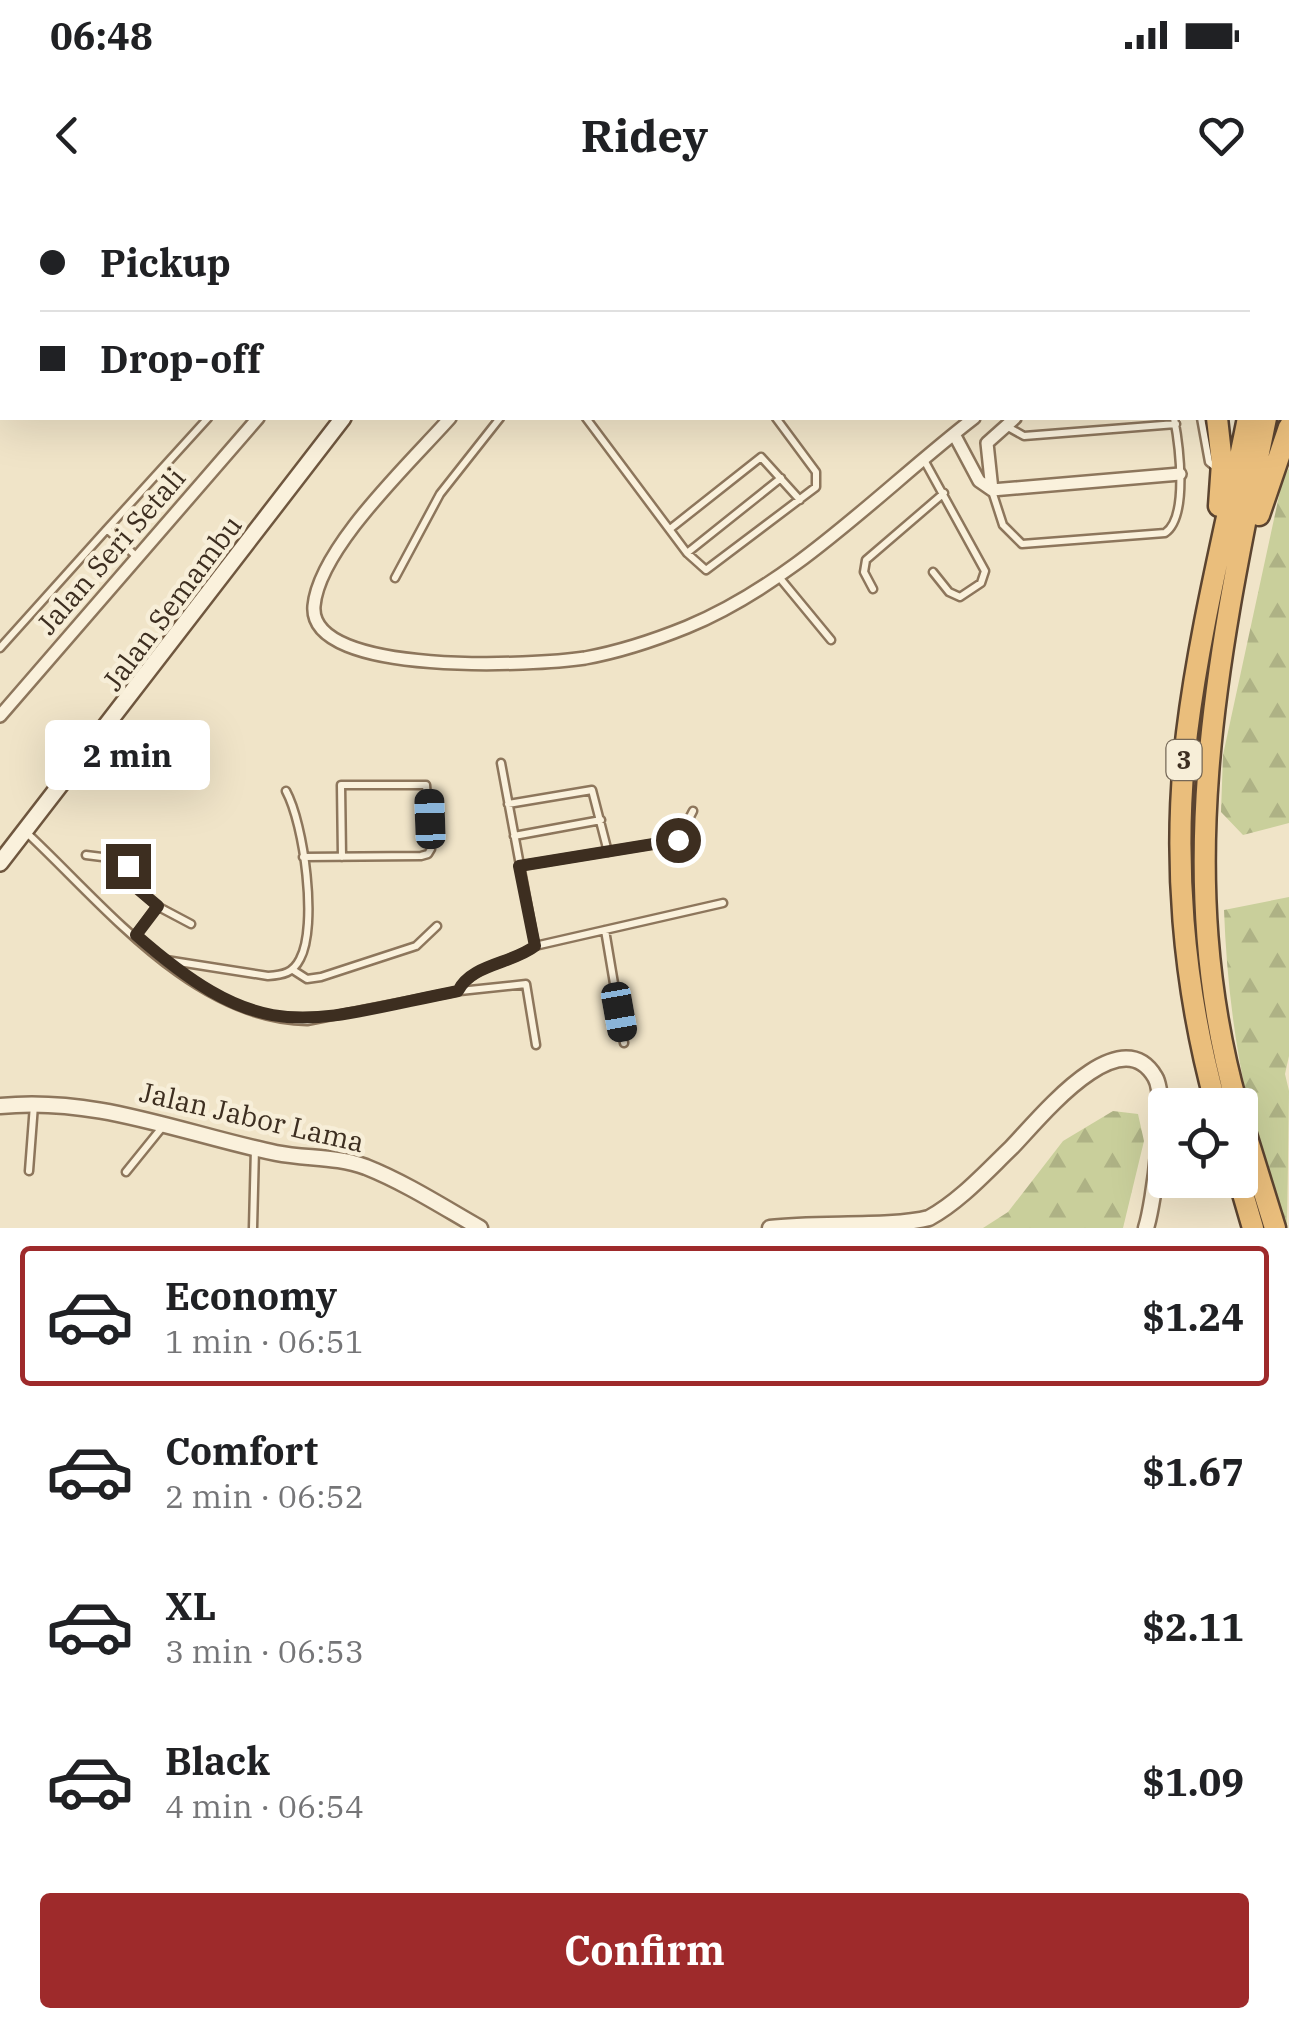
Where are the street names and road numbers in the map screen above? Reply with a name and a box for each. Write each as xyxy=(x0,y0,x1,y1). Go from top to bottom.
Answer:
street label: Jalan Seri Setali xyxy=(28,460,193,642)
street label: Jalan Semambu xyxy=(94,508,250,698)
road number: 3 xyxy=(1166,740,1202,780)
street label: Jalan Jabor Lama xyxy=(136,1073,368,1160)

